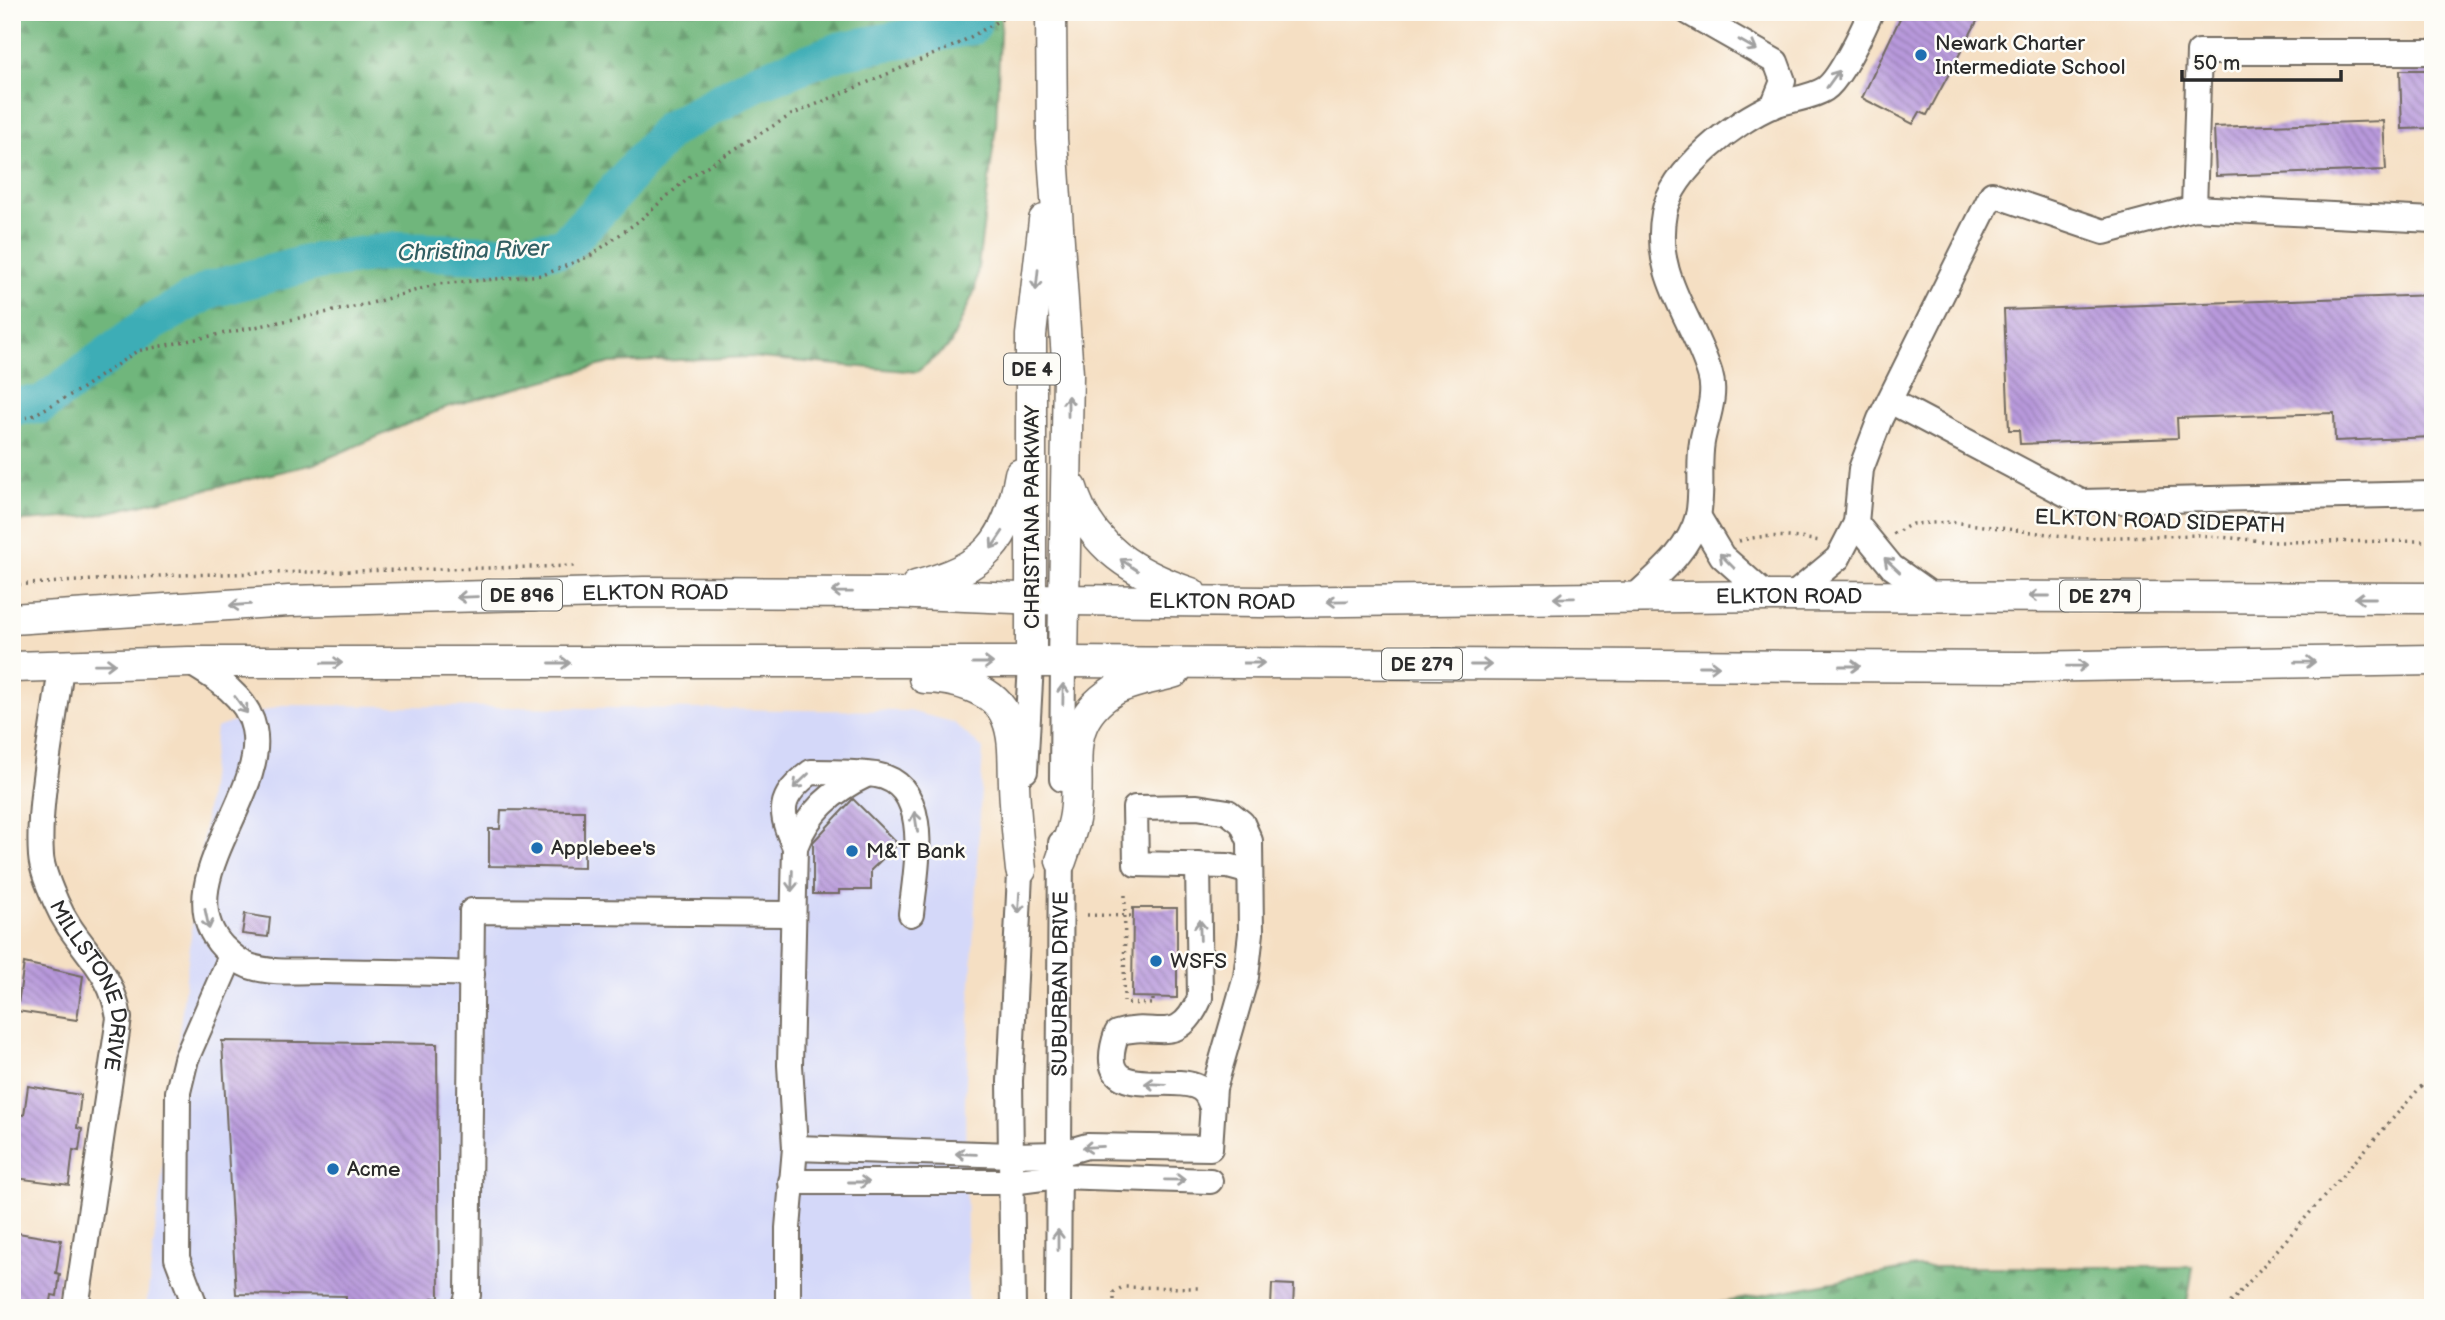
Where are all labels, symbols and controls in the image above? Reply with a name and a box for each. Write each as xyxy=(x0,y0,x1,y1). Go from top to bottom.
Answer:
place label: Newark Charter Intermediate School xyxy=(1935,31,2125,80)
scale bar xyxy=(2182,38,2342,82)
one-way arrow xyxy=(1737,39,1757,53)
marker: Newark Charter Intermediate School xyxy=(1913,47,1929,63)
text: 50 m xyxy=(2193,51,2240,76)
one-way arrow xyxy=(1826,70,1840,89)
water label: Christina River xyxy=(397,234,551,268)
one-way arrow xyxy=(1031,269,1044,291)
road number: DE 4 xyxy=(1004,354,1060,384)
one-way arrow xyxy=(1061,395,1075,418)
street label: CHRISTIANA PARKWAY xyxy=(1020,404,1045,629)
street label: ELKTON ROAD SIDEPATH xyxy=(2034,505,2286,538)
one-way arrow xyxy=(990,530,1004,550)
one-way arrow xyxy=(1719,552,1736,569)
one-way arrow xyxy=(1883,557,1901,573)
one-way arrow xyxy=(1119,558,1139,572)
road number: DE 896 xyxy=(482,580,562,610)
street label: ELKTON ROAD xyxy=(582,580,729,607)
road number: DE 279 xyxy=(2060,580,2140,611)
street label: ELKTON ROAD xyxy=(1716,584,1863,610)
one-way arrow xyxy=(831,585,854,599)
street label: ELKTON ROAD xyxy=(1149,589,1296,615)
one-way arrow xyxy=(2028,589,2051,603)
one-way arrow xyxy=(456,590,479,603)
one-way arrow xyxy=(1553,591,1576,605)
one-way arrow xyxy=(2353,591,2376,605)
one-way arrow xyxy=(1326,594,1349,608)
one-way arrow xyxy=(229,598,252,611)
road number: DE 279 xyxy=(1382,649,1462,680)
one-way arrow xyxy=(321,656,344,670)
one-way arrow xyxy=(548,656,571,670)
one-way arrow xyxy=(1242,656,1265,670)
one-way arrow xyxy=(2293,656,2316,669)
one-way arrow xyxy=(93,657,116,671)
one-way arrow xyxy=(972,657,995,670)
one-way arrow xyxy=(1470,658,1493,671)
one-way arrow xyxy=(1697,659,1720,673)
one-way arrow xyxy=(1838,659,1861,673)
one-way arrow xyxy=(2066,659,2089,673)
one-way arrow xyxy=(1056,682,1070,705)
one-way arrow xyxy=(234,695,248,714)
one-way arrow xyxy=(793,772,810,789)
one-way arrow xyxy=(909,811,922,834)
place label: Applebee's xyxy=(551,836,656,861)
place label: M&T Bank xyxy=(866,839,965,864)
marker: Applebee's xyxy=(529,840,545,856)
marker: M&T Bank xyxy=(844,843,860,859)
one-way arrow xyxy=(786,869,799,892)
one-way arrow xyxy=(1012,891,1025,914)
street label: SUBURBAN DRIVE xyxy=(1047,891,1074,1077)
street label: MILLSTONE DRIVE xyxy=(44,896,132,1073)
one-way arrow xyxy=(201,907,215,930)
one-way arrow xyxy=(1193,918,1207,941)
place label: WSFS xyxy=(1170,949,1227,974)
marker: WSFS xyxy=(1148,953,1164,969)
one-way arrow xyxy=(1144,1077,1167,1090)
one-way arrow xyxy=(1082,1141,1105,1154)
one-way arrow xyxy=(955,1147,978,1160)
place label: Acme xyxy=(347,1157,400,1182)
marker: Acme xyxy=(325,1161,341,1177)
one-way arrow xyxy=(1164,1174,1187,1187)
one-way arrow xyxy=(847,1175,870,1189)
one-way arrow xyxy=(1051,1228,1065,1251)

